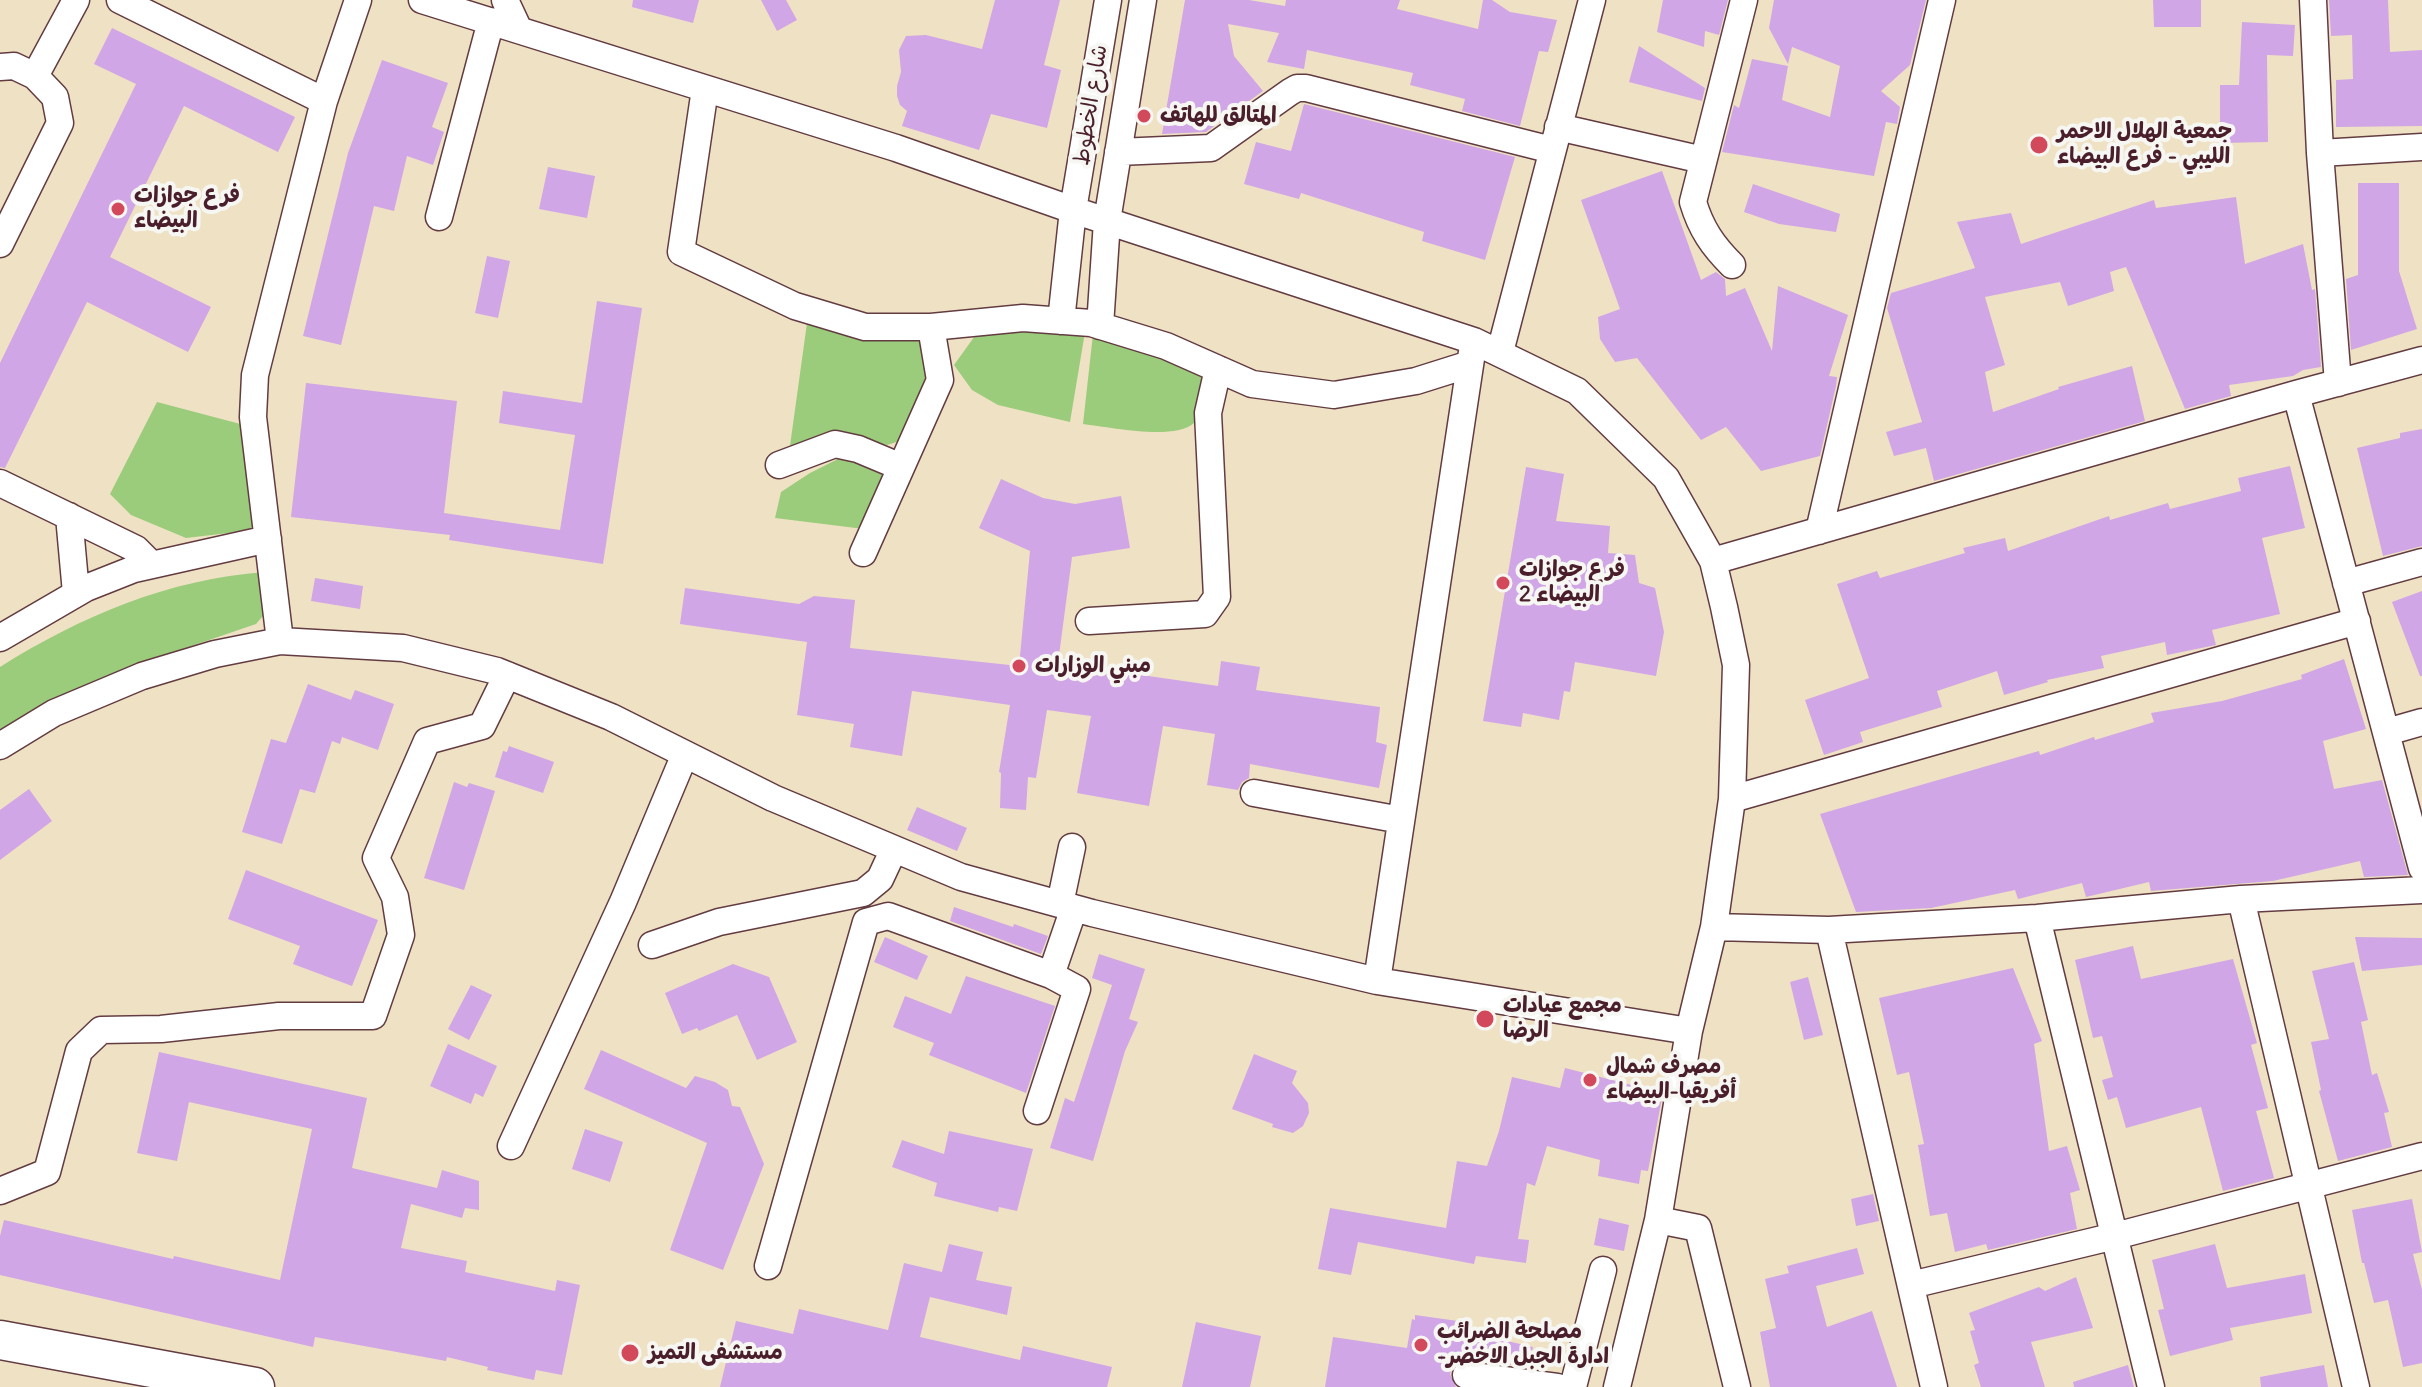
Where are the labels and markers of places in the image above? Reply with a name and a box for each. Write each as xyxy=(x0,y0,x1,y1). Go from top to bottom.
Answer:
place label: المتالق للهاتف xyxy=(1160,103,1277,129)
marker: المتالق للهاتف xyxy=(1135,107,1153,125)
place label: جمعية الهلال الاحمر الليبي - فرع البيضاء xyxy=(2057,119,2232,170)
marker: جمعية الهلال الاحمر الليبي - فرع البيضاء xyxy=(2028,134,2050,156)
place label: فرع جوازات البيضاء xyxy=(134,183,240,234)
marker: فرع جوازات البيضاء xyxy=(109,200,127,218)
place label: فرع جوازات البيضاء 2 xyxy=(1519,557,1625,608)
marker: فرع جوازات البيضاء 2 xyxy=(1494,574,1512,592)
place label: مبني الوزارات xyxy=(1035,653,1151,679)
marker: مبني الوزارات xyxy=(1010,657,1028,675)
place label: مجمع عيادات الرضا xyxy=(1503,993,1622,1044)
marker: مجمع عيادات الرضا xyxy=(1474,1008,1496,1030)
place label: مصرف شمال أفريقيا-البيضاء xyxy=(1606,1054,1736,1106)
marker: مصرف شمال أفريقيا-البيضاء xyxy=(1581,1071,1599,1089)
place label: مصلحة الضرائب -ادارة الجبل الاخضر xyxy=(1437,1319,1609,1370)
marker: مصلحة الضرائب -ادارة الجبل الاخضر xyxy=(1412,1336,1430,1354)
place label: مستشفى التميز xyxy=(648,1340,783,1366)
marker: مستشفى التميز xyxy=(619,1342,641,1364)

